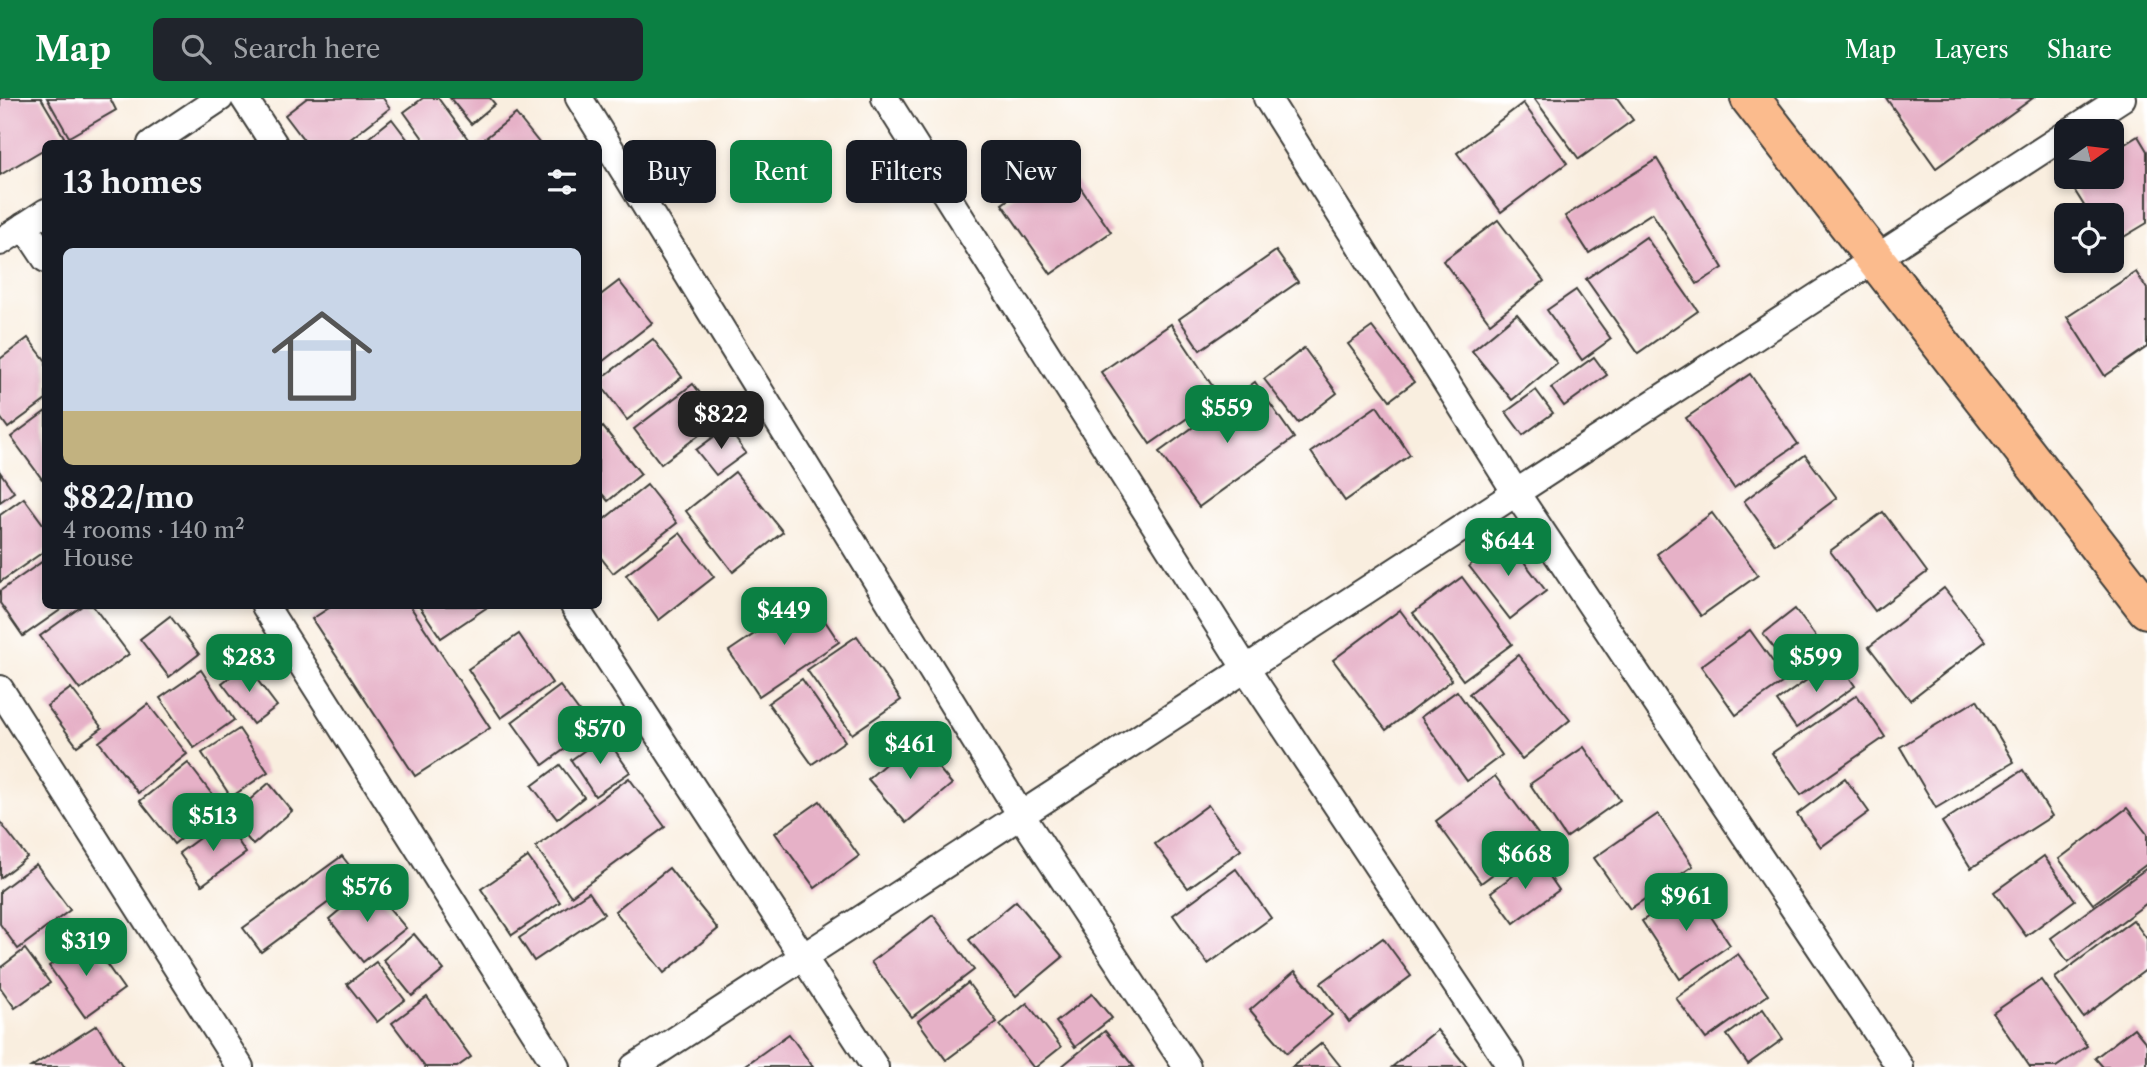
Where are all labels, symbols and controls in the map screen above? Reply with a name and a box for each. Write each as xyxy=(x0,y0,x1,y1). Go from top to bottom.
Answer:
search box xyxy=(153,18,643,81)
text: Map xyxy=(35,29,111,70)
icon: search xyxy=(177,30,215,68)
text: Search here xyxy=(233,33,380,65)
text: Map xyxy=(1845,35,1896,64)
text: Layers xyxy=(1934,35,2009,64)
text: Share xyxy=(2047,35,2112,64)
north arrow xyxy=(2054,119,2124,189)
map controls xyxy=(2054,119,2124,273)
chip: Buy xyxy=(623,140,716,203)
chip: Rent xyxy=(730,140,832,203)
chip: Filters xyxy=(846,140,967,203)
chip: New xyxy=(981,140,1081,203)
icon: filters xyxy=(543,163,581,201)
text: 13 homes xyxy=(63,164,202,201)
button: locate xyxy=(2054,203,2124,273)
icon: home xyxy=(259,293,385,419)
pin: $559 xyxy=(1186,386,1268,445)
pin: $822 xyxy=(680,392,762,451)
text: $559 xyxy=(1201,394,1253,422)
text: $822 xyxy=(694,400,748,428)
text: $822/mo xyxy=(63,479,194,516)
text: 4 rooms · 140 m² xyxy=(63,516,245,544)
pin: $644 xyxy=(1467,518,1549,578)
text: $644 xyxy=(1481,527,1535,555)
text: House xyxy=(63,544,133,572)
pin: $449 xyxy=(743,588,825,647)
text: $449 xyxy=(757,596,811,624)
pin: $283 xyxy=(208,634,290,694)
pin: $599 xyxy=(1775,634,1857,694)
text: $283 xyxy=(222,643,276,671)
text: $599 xyxy=(1790,643,1843,671)
pin: $570 xyxy=(559,706,641,766)
text: $570 xyxy=(574,715,626,743)
pin: $461 xyxy=(869,722,951,781)
text: $461 xyxy=(885,730,935,758)
pin: $513 xyxy=(172,794,254,853)
text: $513 xyxy=(189,802,237,830)
pin: $668 xyxy=(1484,832,1566,891)
text: $668 xyxy=(1498,840,1552,868)
pin: $576 xyxy=(326,864,408,924)
text: $576 xyxy=(342,873,392,901)
pin: $961 xyxy=(1645,874,1727,933)
text: $961 xyxy=(1661,882,1711,910)
pin: $319 xyxy=(45,918,127,978)
text: $319 xyxy=(61,927,111,955)

